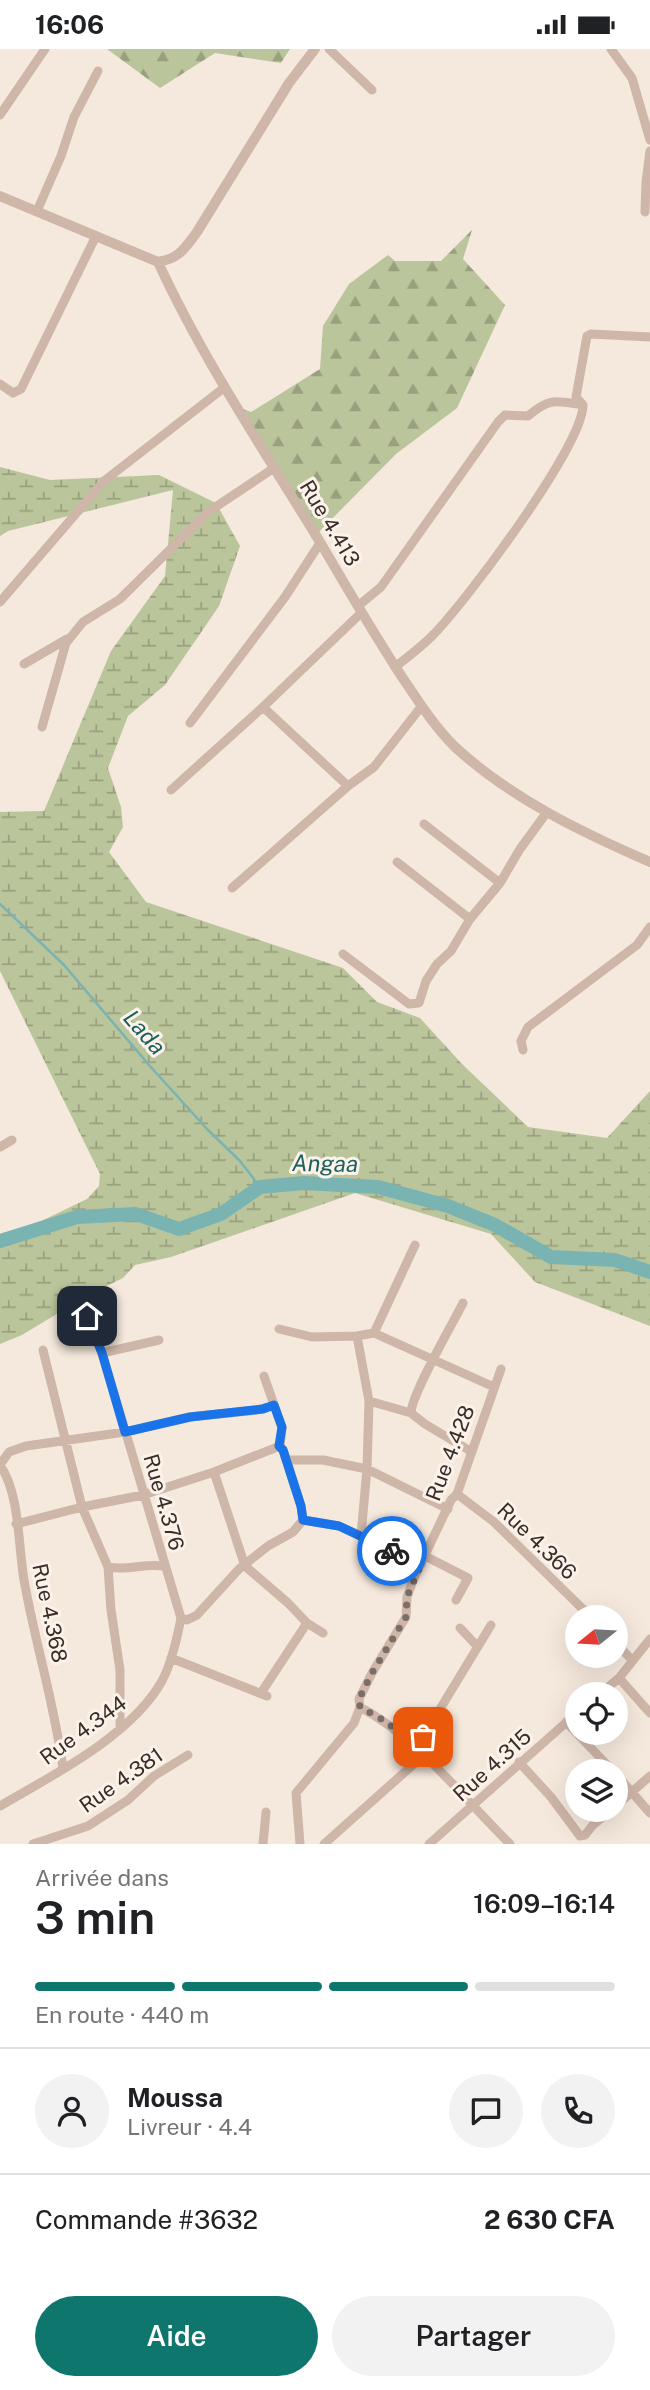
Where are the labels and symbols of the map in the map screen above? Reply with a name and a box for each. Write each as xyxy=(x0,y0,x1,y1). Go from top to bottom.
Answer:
street label: Rue 4.413 xyxy=(295,475,365,571)
water label: Lada xyxy=(118,1004,172,1060)
water label: Angaa xyxy=(292,1149,358,1177)
pin xyxy=(57,1286,117,1346)
street label: Rue 4.428 xyxy=(420,1402,480,1504)
street label: Rue 4.376 xyxy=(138,1451,190,1553)
street label: Rue 4.366 xyxy=(492,1497,582,1585)
courier xyxy=(357,1516,427,1586)
street label: Rue 4.368 xyxy=(27,1561,73,1665)
north arrow xyxy=(565,1605,628,1668)
street label: Rue 4.344 xyxy=(35,1690,131,1770)
pin xyxy=(393,1707,453,1767)
street label: Rue 4.315 xyxy=(448,1724,536,1806)
street label: Rue 4.381 xyxy=(74,1742,168,1818)

